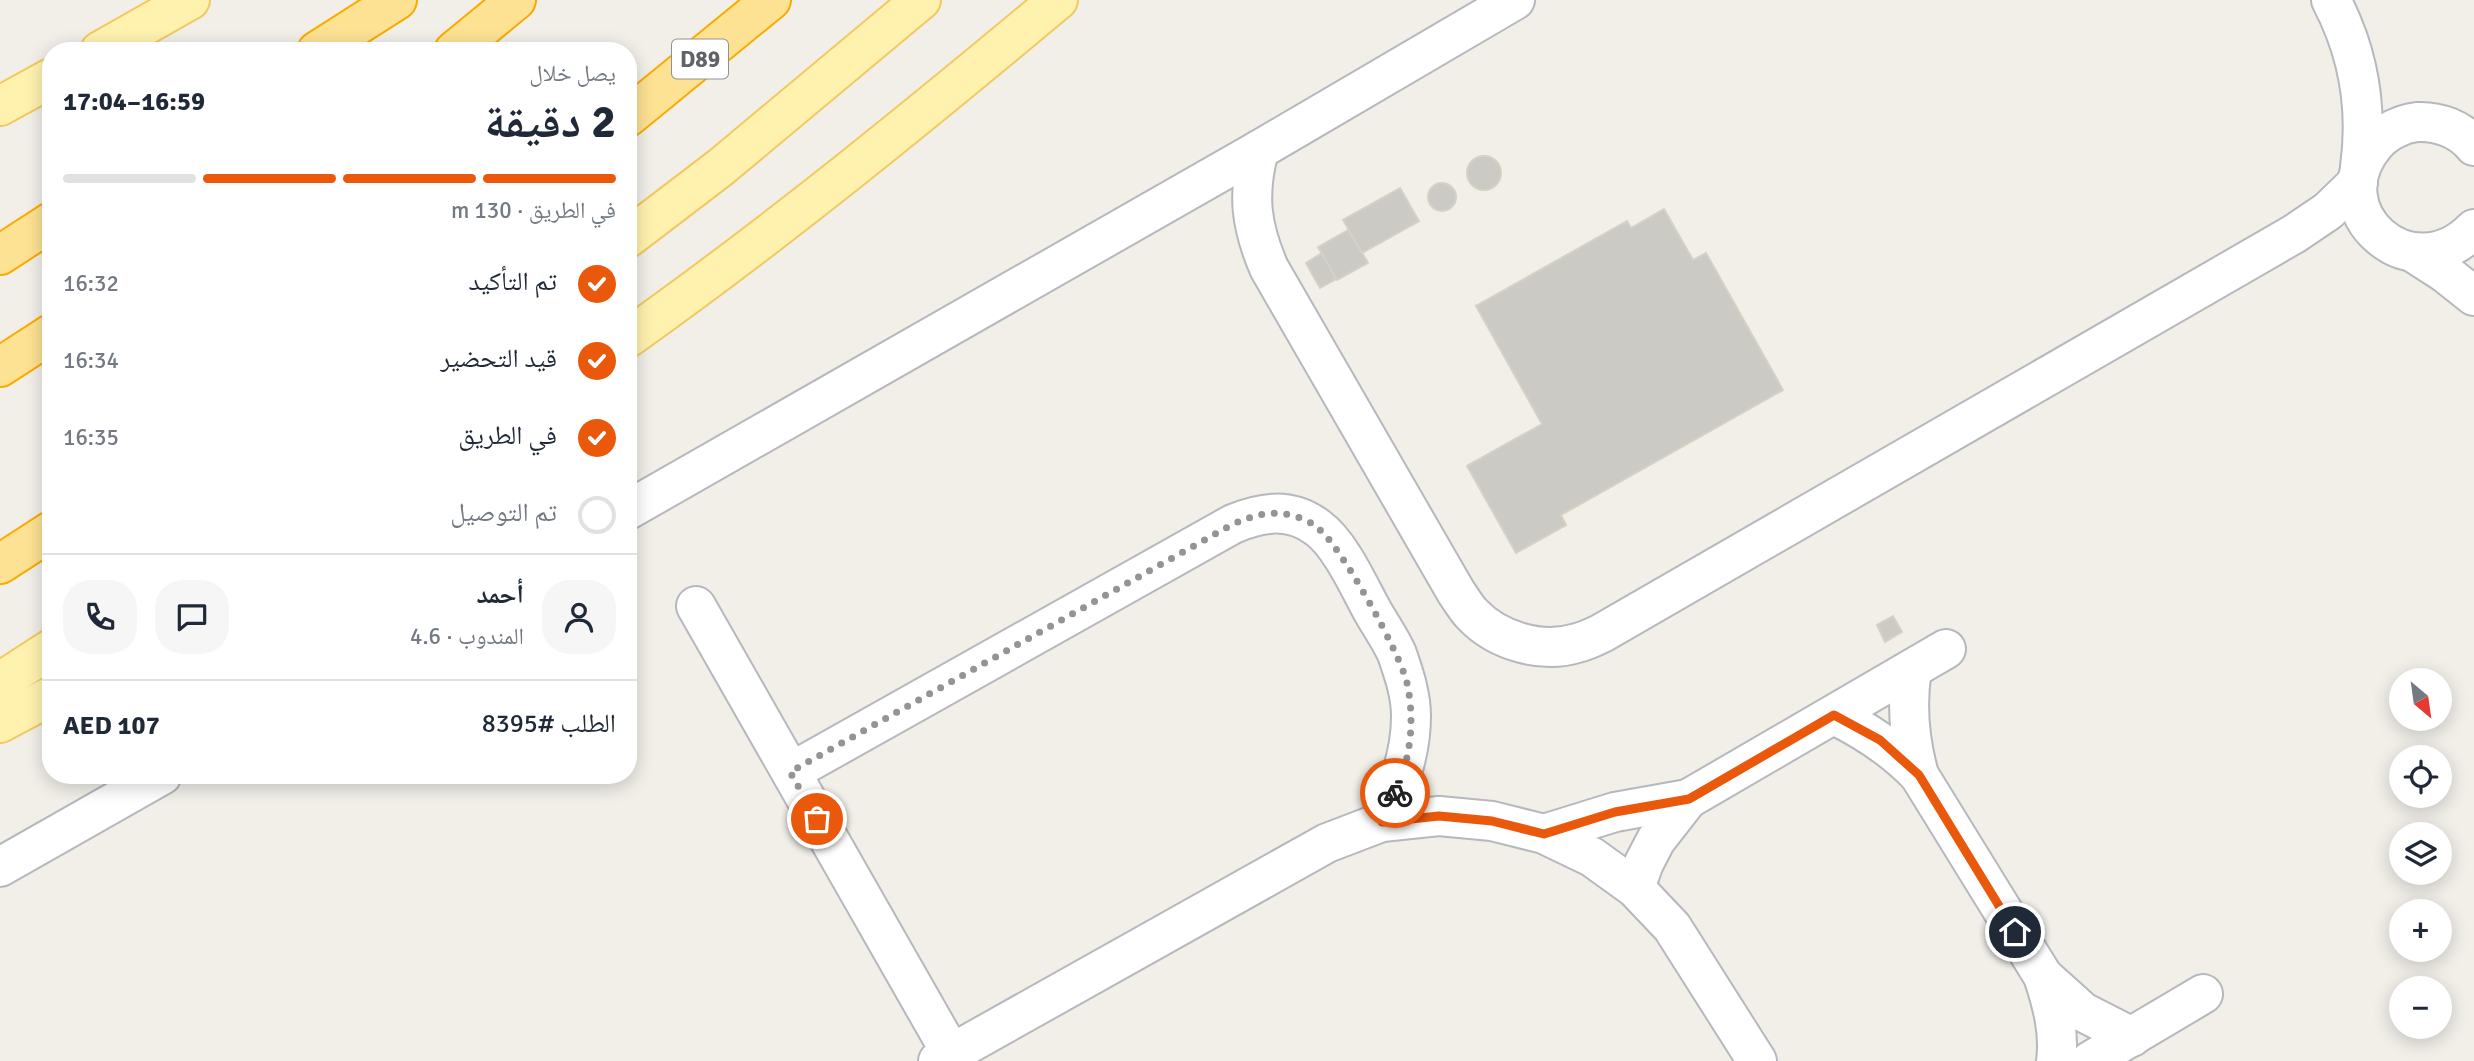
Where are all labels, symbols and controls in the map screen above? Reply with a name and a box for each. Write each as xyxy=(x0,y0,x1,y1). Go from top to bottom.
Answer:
road number: D89 xyxy=(672,40,728,78)
text: يصل خلال xyxy=(529,59,616,88)
text: 16:59–17:04 xyxy=(63,86,205,118)
text: 2 دقيقة xyxy=(484,94,616,150)
text: في الطريق · 130 m xyxy=(451,196,616,225)
icon: check xyxy=(578,265,616,303)
text: تم التأكيد xyxy=(469,266,557,298)
text: 16:32 xyxy=(63,269,119,298)
icon: check xyxy=(578,342,616,380)
text: قيد التحضير xyxy=(440,343,557,375)
text: 16:34 xyxy=(63,346,119,375)
icon: check xyxy=(578,419,616,457)
text: في الطريق xyxy=(458,420,557,452)
text: 16:35 xyxy=(63,423,119,452)
text: تم التوصيل xyxy=(450,497,557,529)
text: أحمد xyxy=(476,579,524,611)
button: phone xyxy=(63,580,137,654)
button: chat xyxy=(155,580,229,654)
button: person xyxy=(542,580,616,654)
text: المندوب · 4.6 xyxy=(410,622,524,651)
north arrow xyxy=(2389,668,2452,732)
map controls xyxy=(2389,668,2452,1039)
text: الطلب #8395 xyxy=(482,708,616,740)
text: AED 107 xyxy=(63,710,160,742)
button: locate xyxy=(2389,745,2452,808)
courier xyxy=(1360,758,1430,828)
icon: bike xyxy=(1376,774,1414,812)
pin xyxy=(787,789,847,849)
icon: bag xyxy=(798,800,836,838)
button: layers xyxy=(2389,822,2452,885)
button: + xyxy=(2389,899,2452,962)
pin xyxy=(1985,902,2045,962)
icon: home xyxy=(1996,913,2034,951)
button: − xyxy=(2389,976,2452,1039)

